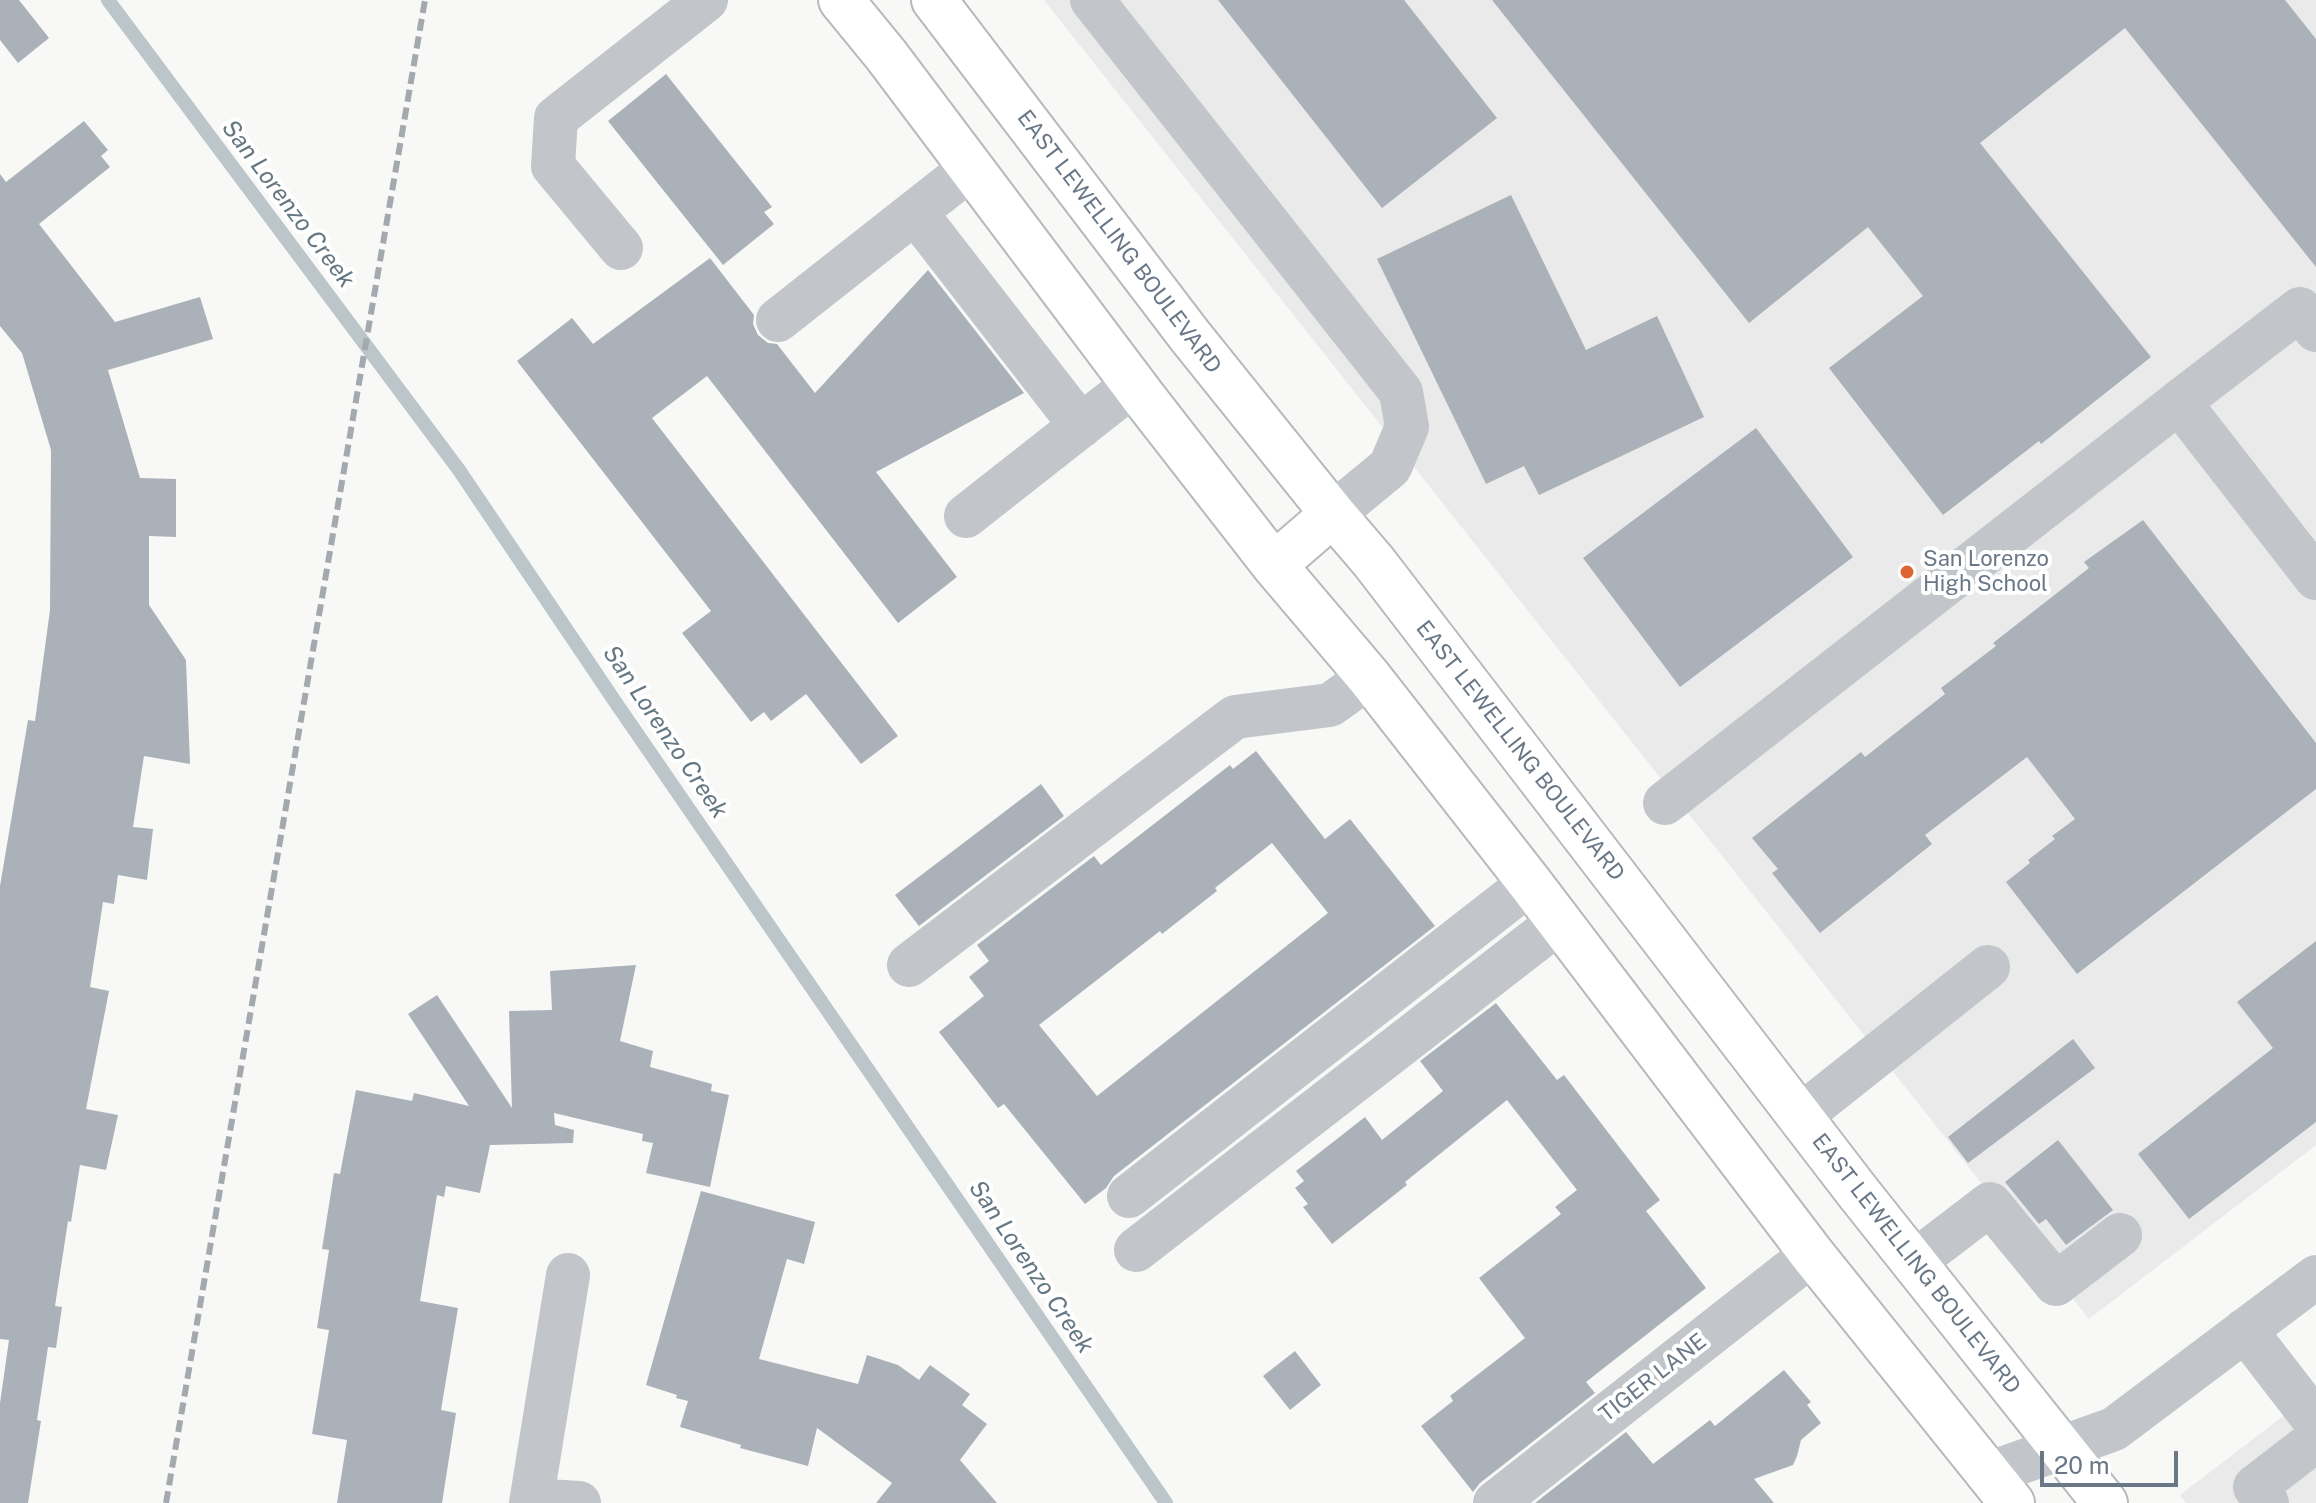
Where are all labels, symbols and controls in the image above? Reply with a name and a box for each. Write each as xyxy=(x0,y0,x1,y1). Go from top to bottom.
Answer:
street label: EAST LEWELLING BOULEVARD xyxy=(1011,105,1227,379)
water label: San Lorenzo Creek xyxy=(216,114,360,294)
place label: San Lorenzo High School xyxy=(1923,546,2049,598)
marker: San Lorenzo High School xyxy=(1898,563,1916,581)
street label: EAST LEWELLING BOULEVARD xyxy=(1410,616,1630,886)
water label: San Lorenzo Creek xyxy=(596,640,734,824)
street label: EAST LEWELLING BOULEVARD xyxy=(1806,1129,2026,1399)
water label: San Lorenzo Creek xyxy=(962,1175,1100,1359)
street label: TIGER LANE xyxy=(1594,1328,1712,1428)
scale bar xyxy=(2044,1435,2182,1485)
text: 20 m xyxy=(2054,1451,2110,1479)

